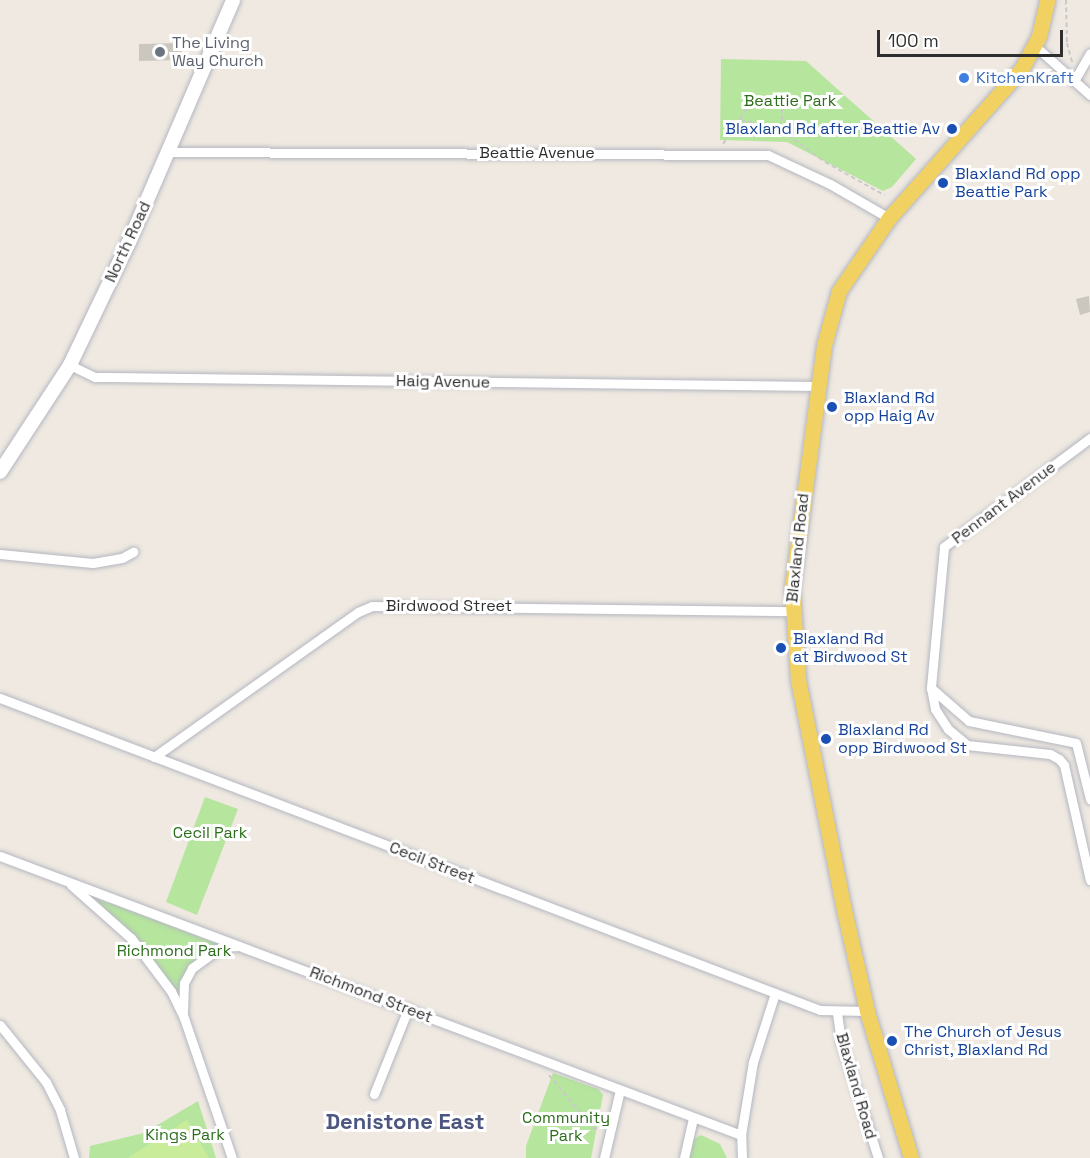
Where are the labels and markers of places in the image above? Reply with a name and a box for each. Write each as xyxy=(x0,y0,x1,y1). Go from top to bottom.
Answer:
place label: The Living Way Church xyxy=(172,33,264,71)
marker: The Living Way Church xyxy=(153,45,167,59)
place label: KitchenKraft xyxy=(976,68,1074,88)
marker: KitchenKraft xyxy=(957,71,971,85)
place label: Blaxland Rd after Beattie Av xyxy=(725,119,940,139)
marker: Blaxland Rd after Beattie Av xyxy=(945,122,959,136)
place label: Blaxland Rd opp Beattie Park xyxy=(955,164,1081,202)
marker: Blaxland Rd opp Beattie Park xyxy=(936,176,950,190)
place label: Blaxland Rd opp Haig Av xyxy=(844,388,935,426)
marker: Blaxland Rd opp Haig Av xyxy=(825,400,839,414)
place label: Blaxland Rd at Birdwood St xyxy=(793,629,908,667)
marker: Blaxland Rd at Birdwood St xyxy=(774,641,788,655)
place label: Blaxland Rd opp Birdwood St xyxy=(838,720,967,758)
marker: Blaxland Rd opp Birdwood St xyxy=(819,732,833,746)
place label: The Church of Jesus Christ, Blaxland Rd xyxy=(904,1022,1062,1060)
marker: The Church of Jesus Christ, Blaxland Rd xyxy=(885,1034,899,1048)

